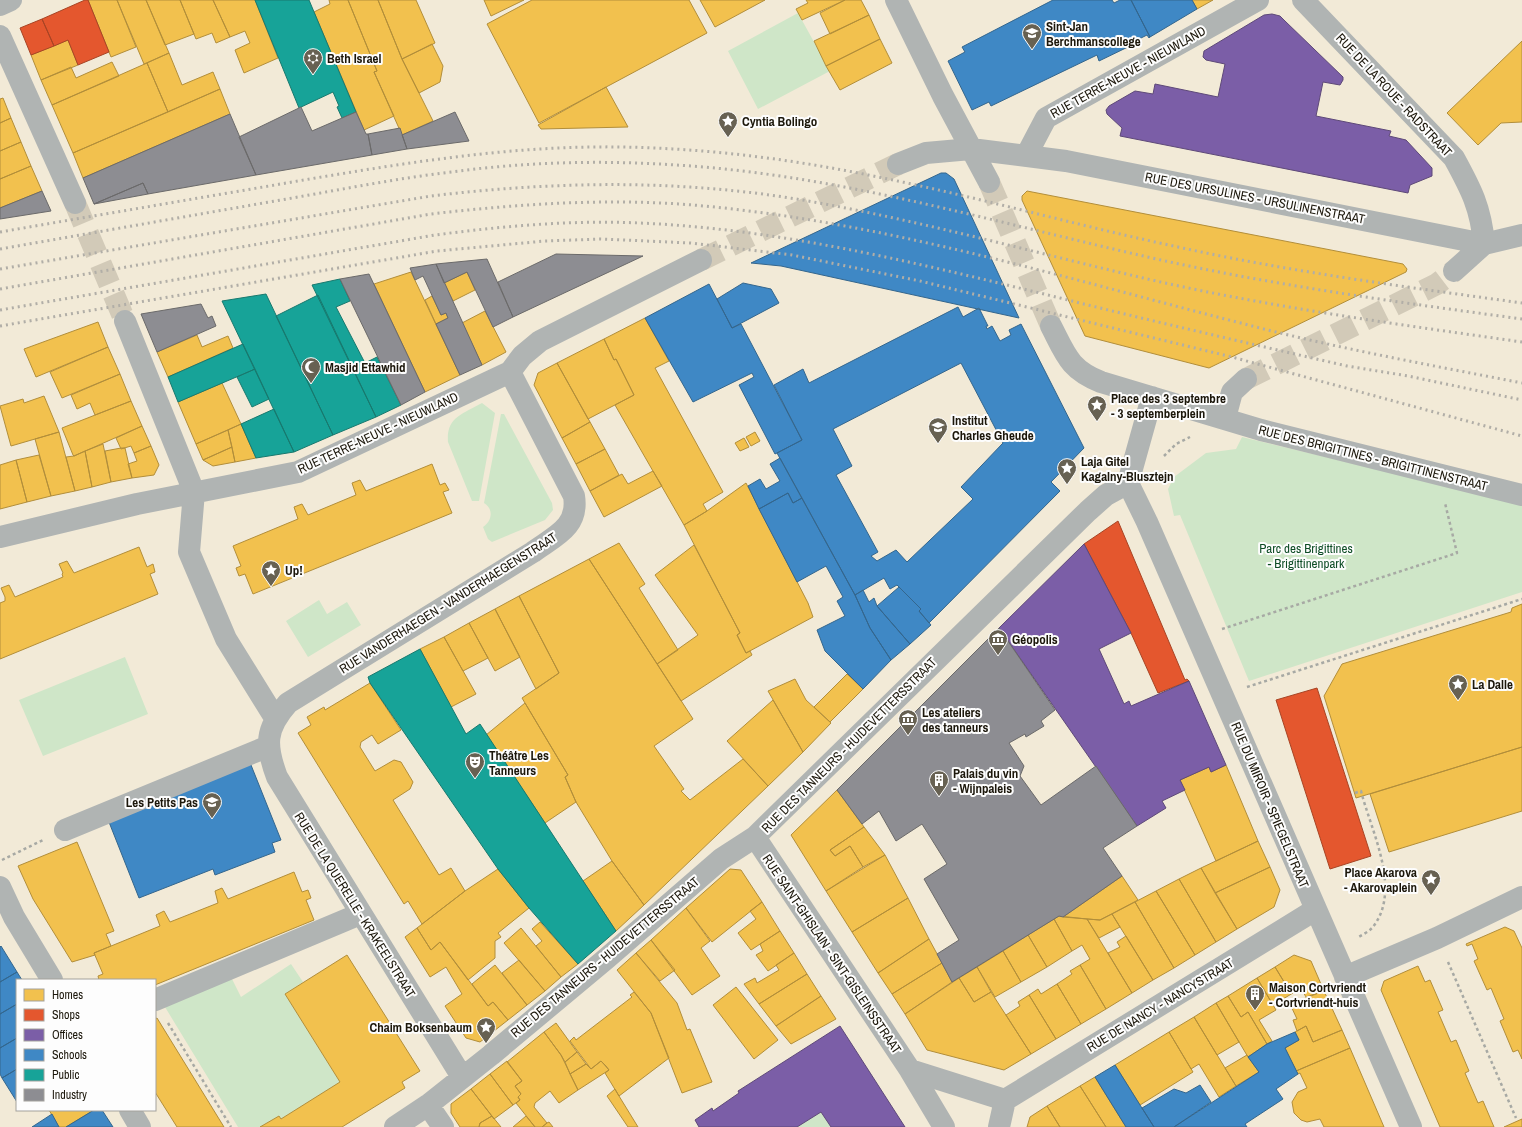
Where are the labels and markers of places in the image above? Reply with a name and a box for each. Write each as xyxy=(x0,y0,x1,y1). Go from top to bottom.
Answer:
place label: Sint-Jan Berchmanscollege xyxy=(1046,18,1141,50)
school or university icon: Sint-Jan Berchmanscollege xyxy=(1021,22,1043,50)
synagogue icon: Beth Israel xyxy=(302,47,324,75)
place label: Beth Israel xyxy=(327,50,382,67)
place icon: Cyntia Bolingo xyxy=(717,110,739,138)
place label: Cyntia Bolingo xyxy=(742,113,817,130)
mosque icon: Masjid Ettawhid xyxy=(300,356,322,384)
place label: Masjid Ettawhid xyxy=(325,359,406,376)
place label: Place des 3 septembre - 3 septemberplein xyxy=(1111,390,1226,422)
place icon: Place des 3 septembre - 3 septemberplein xyxy=(1086,394,1108,422)
place label: Institut Charles Gheude xyxy=(952,412,1034,444)
school or university icon: Institut Charles Gheude xyxy=(927,416,949,444)
place label: Laja Gitel Kagalny-Blusztejn xyxy=(1081,453,1173,485)
place icon: Laja Gitel Kagalny-Blusztejn xyxy=(1056,457,1078,485)
place icon: Up! xyxy=(260,559,282,587)
place label: Up! xyxy=(285,562,303,579)
museum icon: Géopolis xyxy=(987,628,1009,656)
place label: Géopolis xyxy=(1012,631,1058,648)
place icon: La Dalle xyxy=(1447,673,1469,701)
place label: La Dalle xyxy=(1472,676,1513,693)
place label: Les ateliers des tanneurs xyxy=(922,704,988,736)
museum icon: Les ateliers des tanneurs xyxy=(897,708,919,736)
place label: Théâtre Les Tanneurs xyxy=(489,747,549,779)
theatre icon: Théâtre Les Tanneurs xyxy=(464,751,486,779)
place label: Palais du vin - Wijnpaleis xyxy=(953,765,1018,797)
building icon: Palais du vin - Wijnpaleis xyxy=(928,769,950,797)
school or university icon: Les Petits Pas xyxy=(201,791,223,819)
place label: Les Petits Pas xyxy=(126,794,198,811)
place label: Place Akarova - Akarovaplein xyxy=(1344,864,1417,896)
place icon: Place Akarova - Akarovaplein xyxy=(1420,868,1442,896)
place label: Maison Cortvriendt - Cortvriendt-huis xyxy=(1269,979,1367,1011)
building icon: Maison Cortvriendt - Cortvriendt-huis xyxy=(1244,983,1266,1011)
place icon: Chaim Boksenbaum xyxy=(475,1016,497,1044)
place label: Chaim Boksenbaum xyxy=(370,1019,472,1036)

